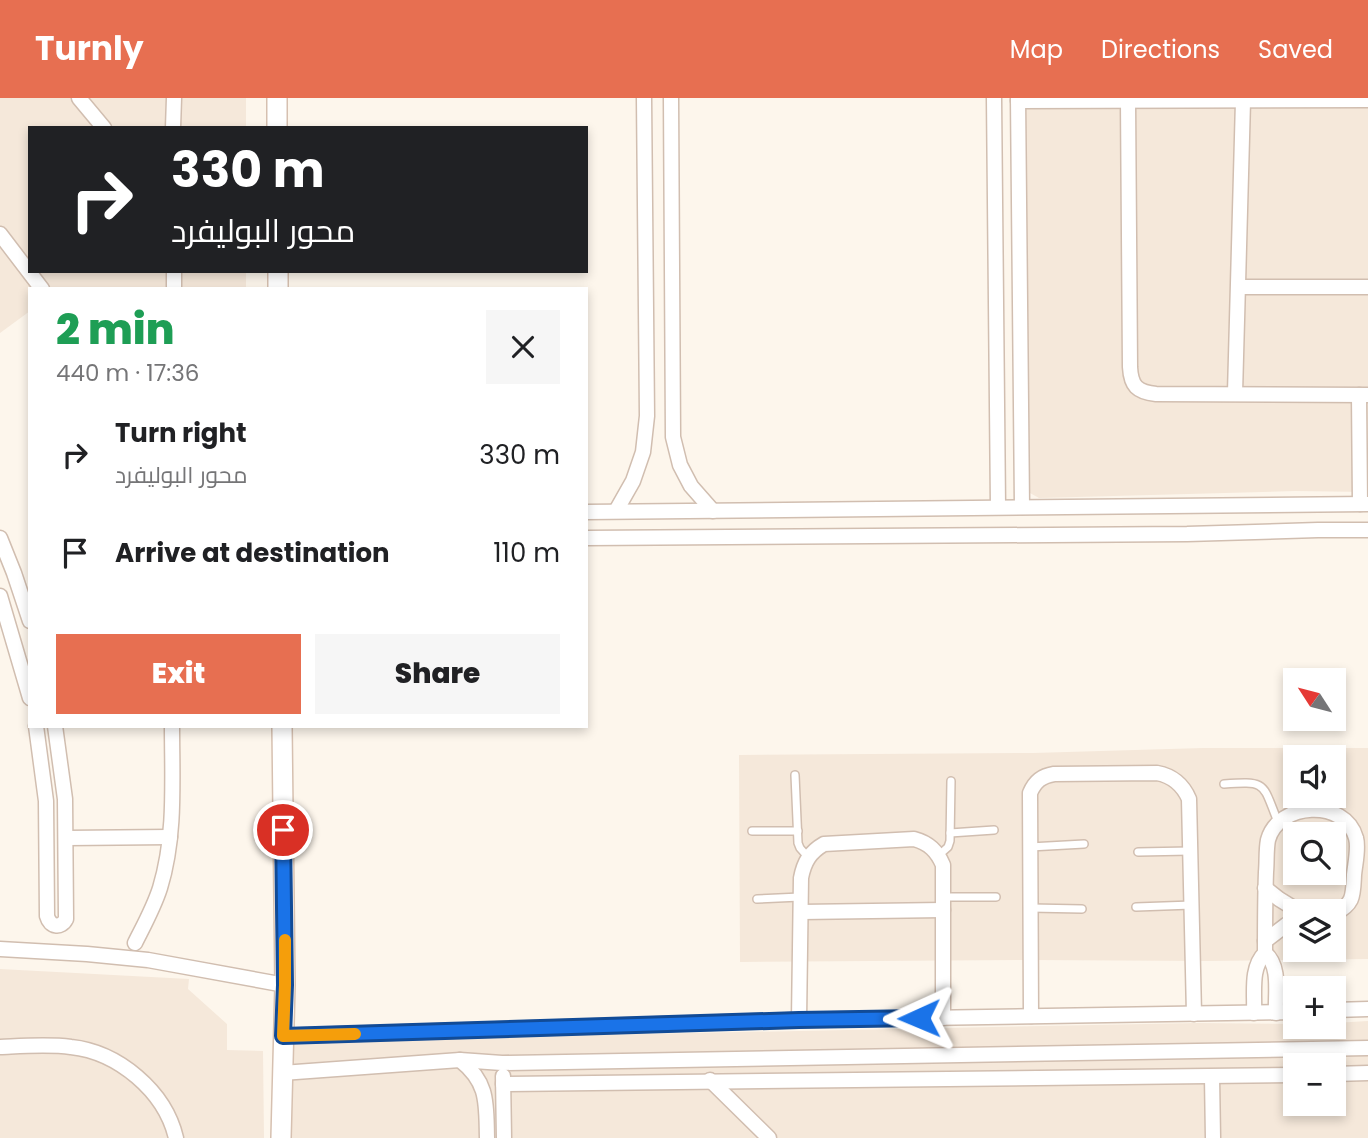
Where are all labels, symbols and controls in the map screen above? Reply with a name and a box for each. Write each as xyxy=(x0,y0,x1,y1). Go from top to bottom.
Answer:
text: Turnly xyxy=(35,25,144,72)
text: Map xyxy=(1010,33,1063,66)
text: Directions xyxy=(1101,33,1220,66)
text: Saved xyxy=(1258,33,1333,66)
text: 330 m xyxy=(171,136,325,204)
icon: right xyxy=(56,154,147,245)
text: محور البوليفرد xyxy=(171,208,355,253)
text: 2 min xyxy=(56,300,174,359)
button: close xyxy=(486,310,560,384)
text: 440 m · 17:36 xyxy=(56,357,199,389)
text: Turn right xyxy=(115,415,247,451)
icon: right xyxy=(56,436,94,474)
text: 330 m xyxy=(479,437,560,473)
text: محور البوليفرد xyxy=(115,459,247,491)
icon: arrive xyxy=(56,534,94,572)
text: Arrive at destination xyxy=(115,535,390,571)
text: 110 m xyxy=(493,535,560,571)
button: Exit xyxy=(56,634,301,714)
button: Share xyxy=(315,634,560,714)
north arrow xyxy=(1283,668,1346,732)
map controls xyxy=(1283,668,1346,1116)
button: sound xyxy=(1283,745,1346,808)
pin xyxy=(253,800,313,860)
icon: arrive xyxy=(264,811,302,849)
button: search xyxy=(1283,822,1346,885)
button: layers xyxy=(1283,899,1346,962)
button: + xyxy=(1283,976,1346,1039)
position arrow xyxy=(882,981,956,1055)
button: − xyxy=(1283,1053,1346,1116)

